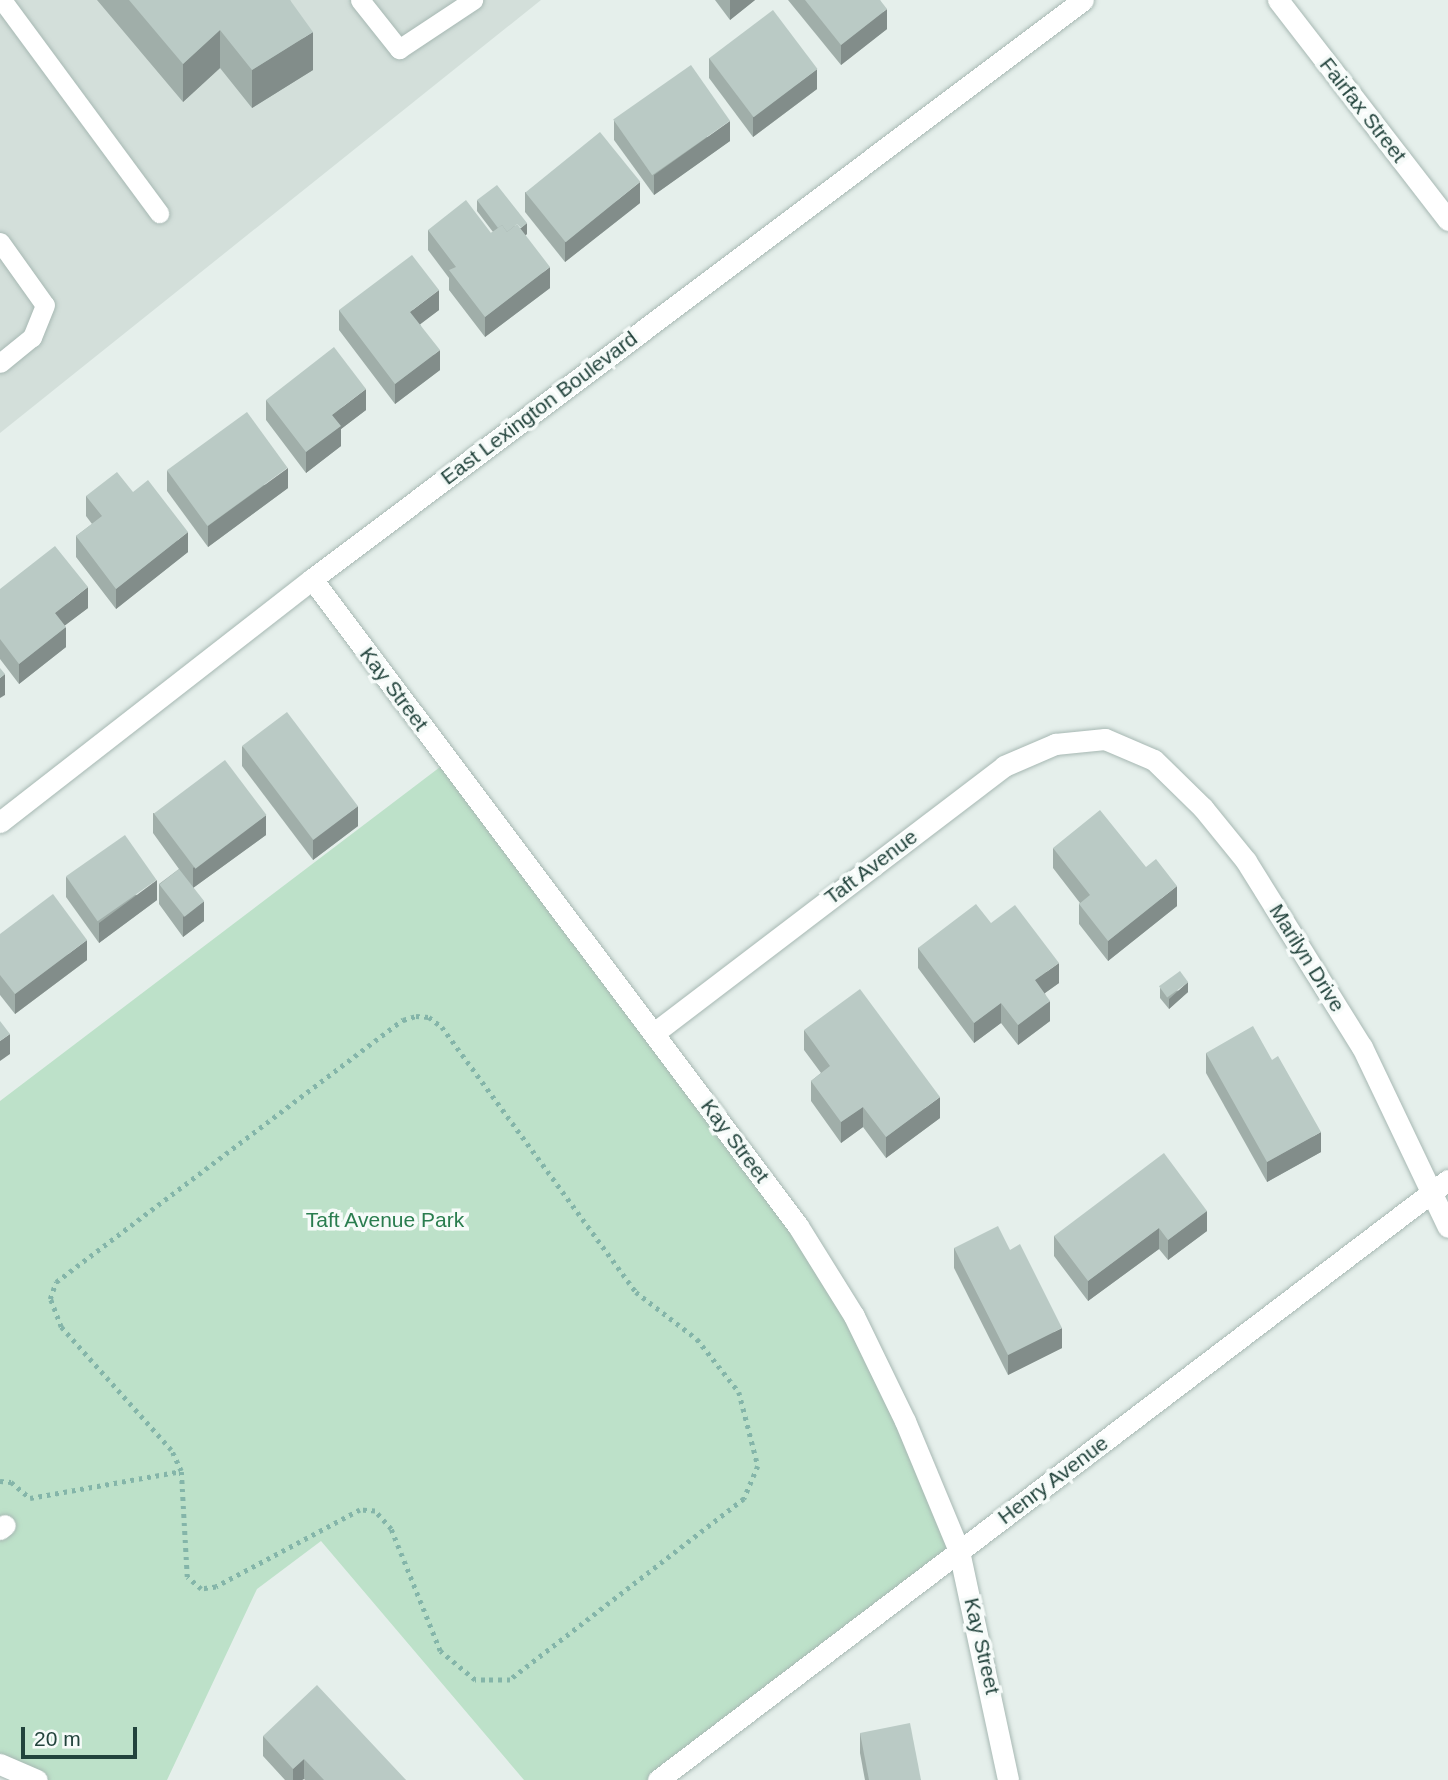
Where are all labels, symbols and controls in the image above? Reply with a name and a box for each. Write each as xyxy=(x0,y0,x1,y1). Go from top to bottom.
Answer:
street label: Fairfax Street xyxy=(1314,53,1412,167)
street label: East Lexington Boulevard xyxy=(436,326,642,490)
street label: Kay Street xyxy=(354,642,434,736)
street label: Taft Avenue xyxy=(819,824,923,910)
street label: Marilyn Drive xyxy=(1264,899,1350,1017)
street label: Kay Street xyxy=(695,1094,775,1188)
park label: Taft Avenue Park xyxy=(305,1207,465,1233)
street label: Henry Avenue xyxy=(992,1430,1114,1530)
street label: Kay Street xyxy=(959,1595,1005,1697)
scale bar xyxy=(24,1714,140,1758)
text: 20 m xyxy=(34,1727,81,1750)

